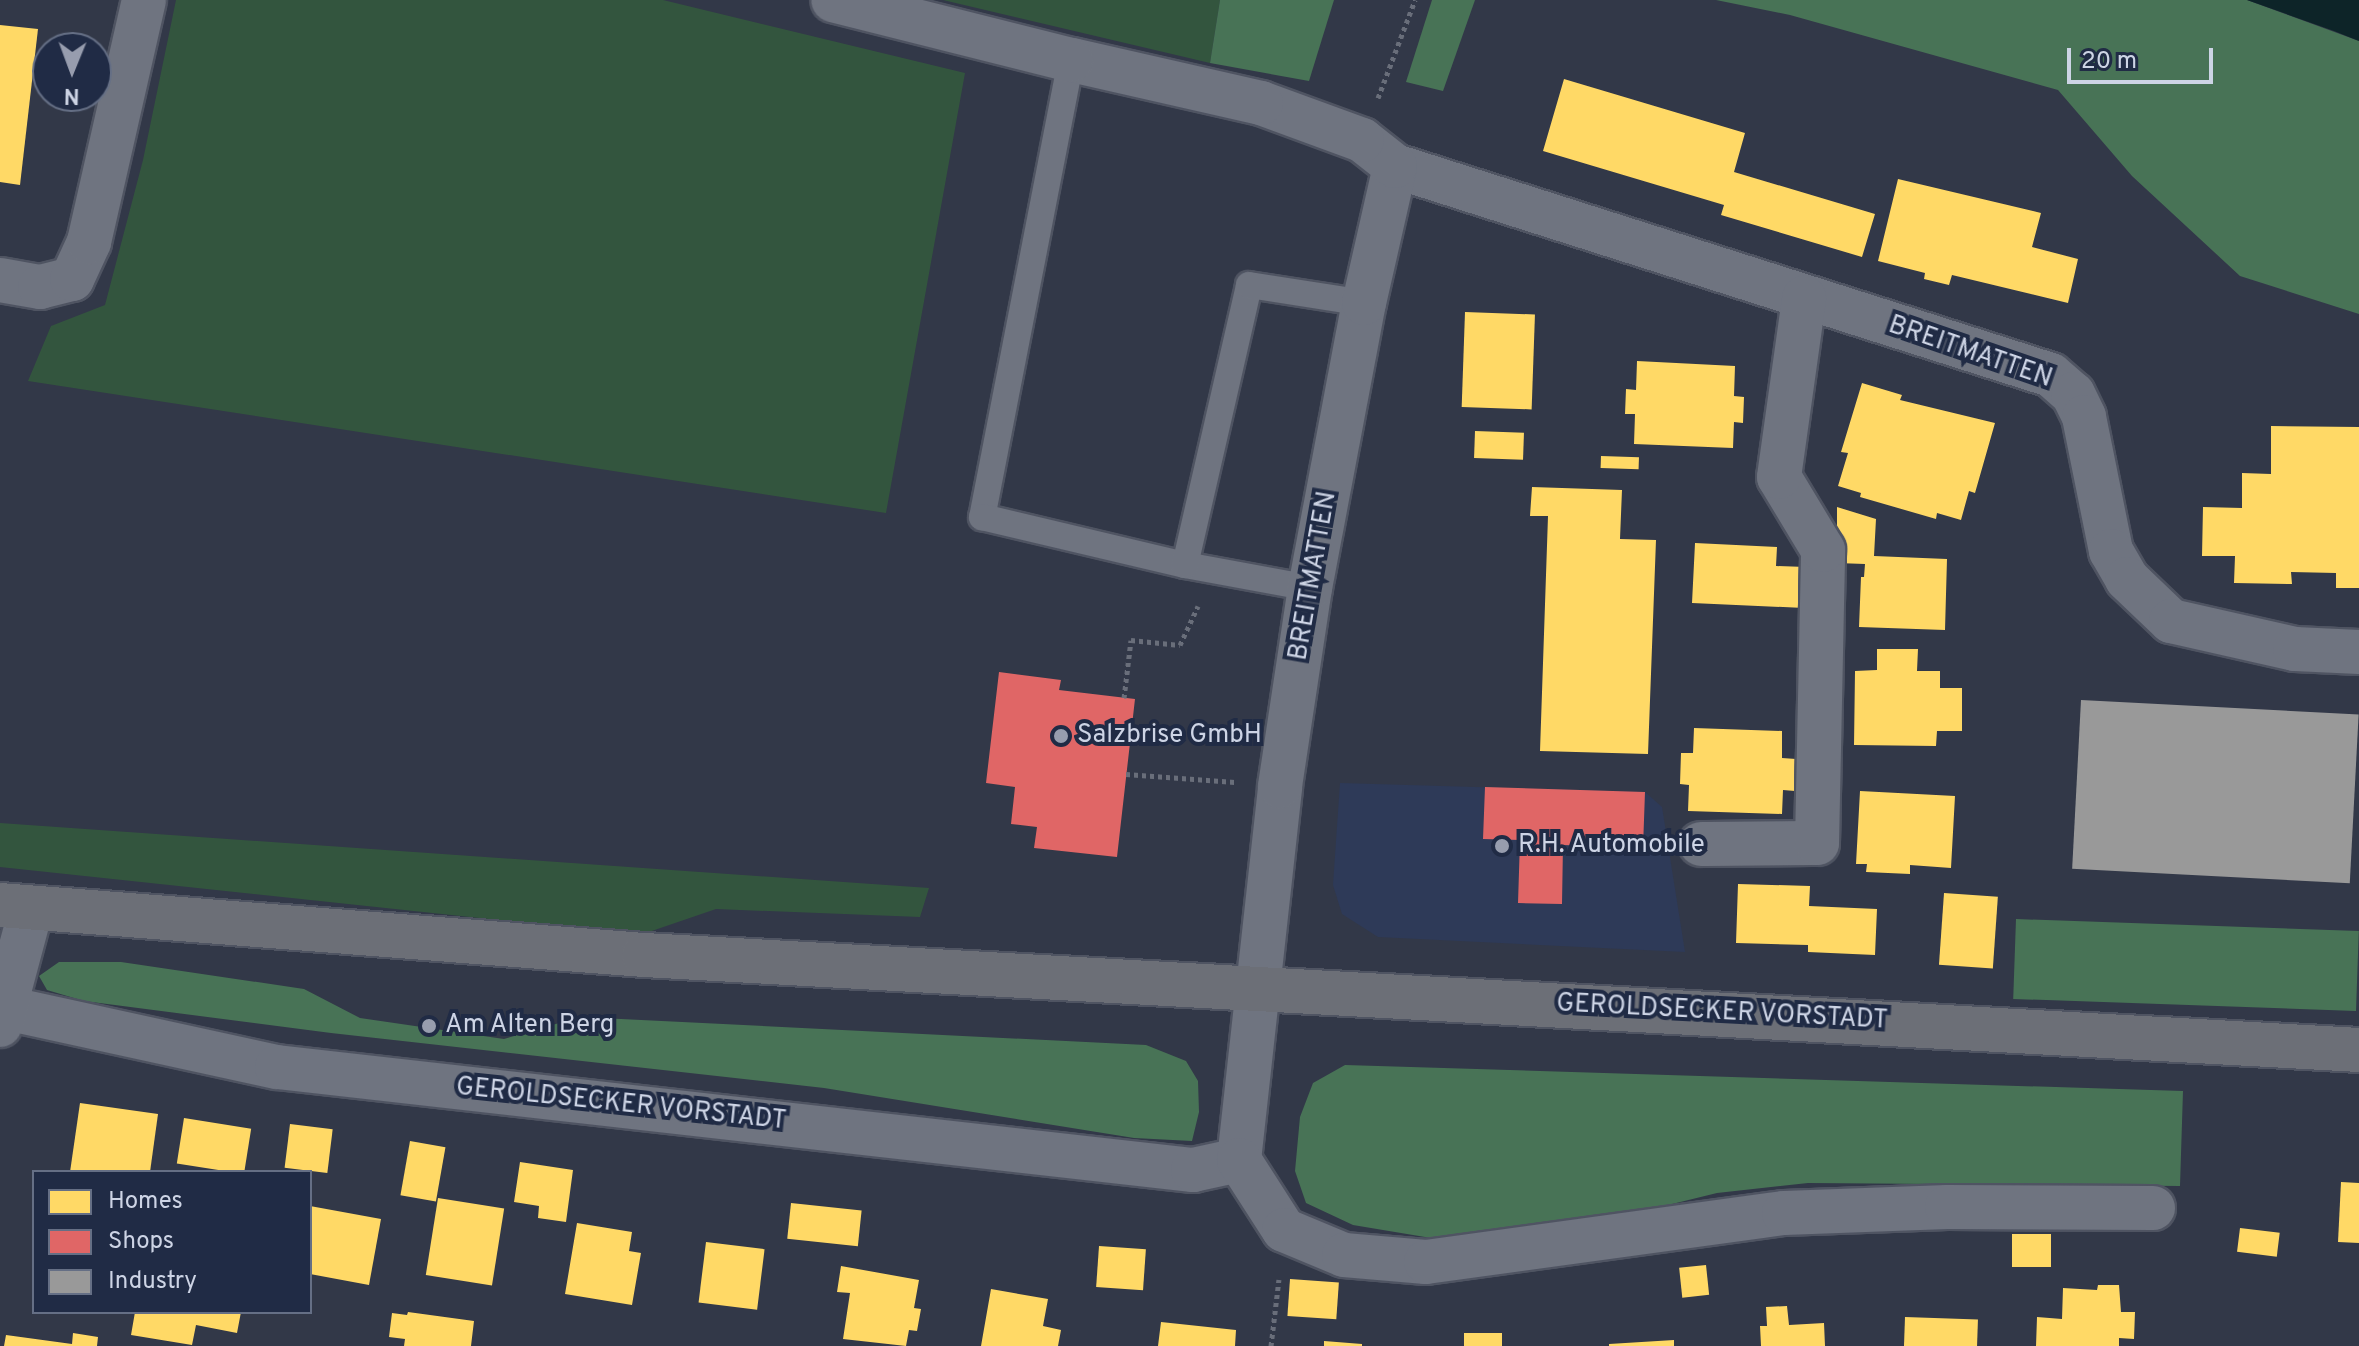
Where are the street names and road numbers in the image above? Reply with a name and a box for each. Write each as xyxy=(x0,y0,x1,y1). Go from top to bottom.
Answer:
street label: BREITMATTEN xyxy=(1884,310,2056,396)
street label: BREITMATTEN xyxy=(1284,489,1344,663)
street label: GEROLDSECKER VORSTADT xyxy=(1555,989,1889,1037)
street label: GEROLDSECKER VORSTADT xyxy=(454,1072,788,1138)

